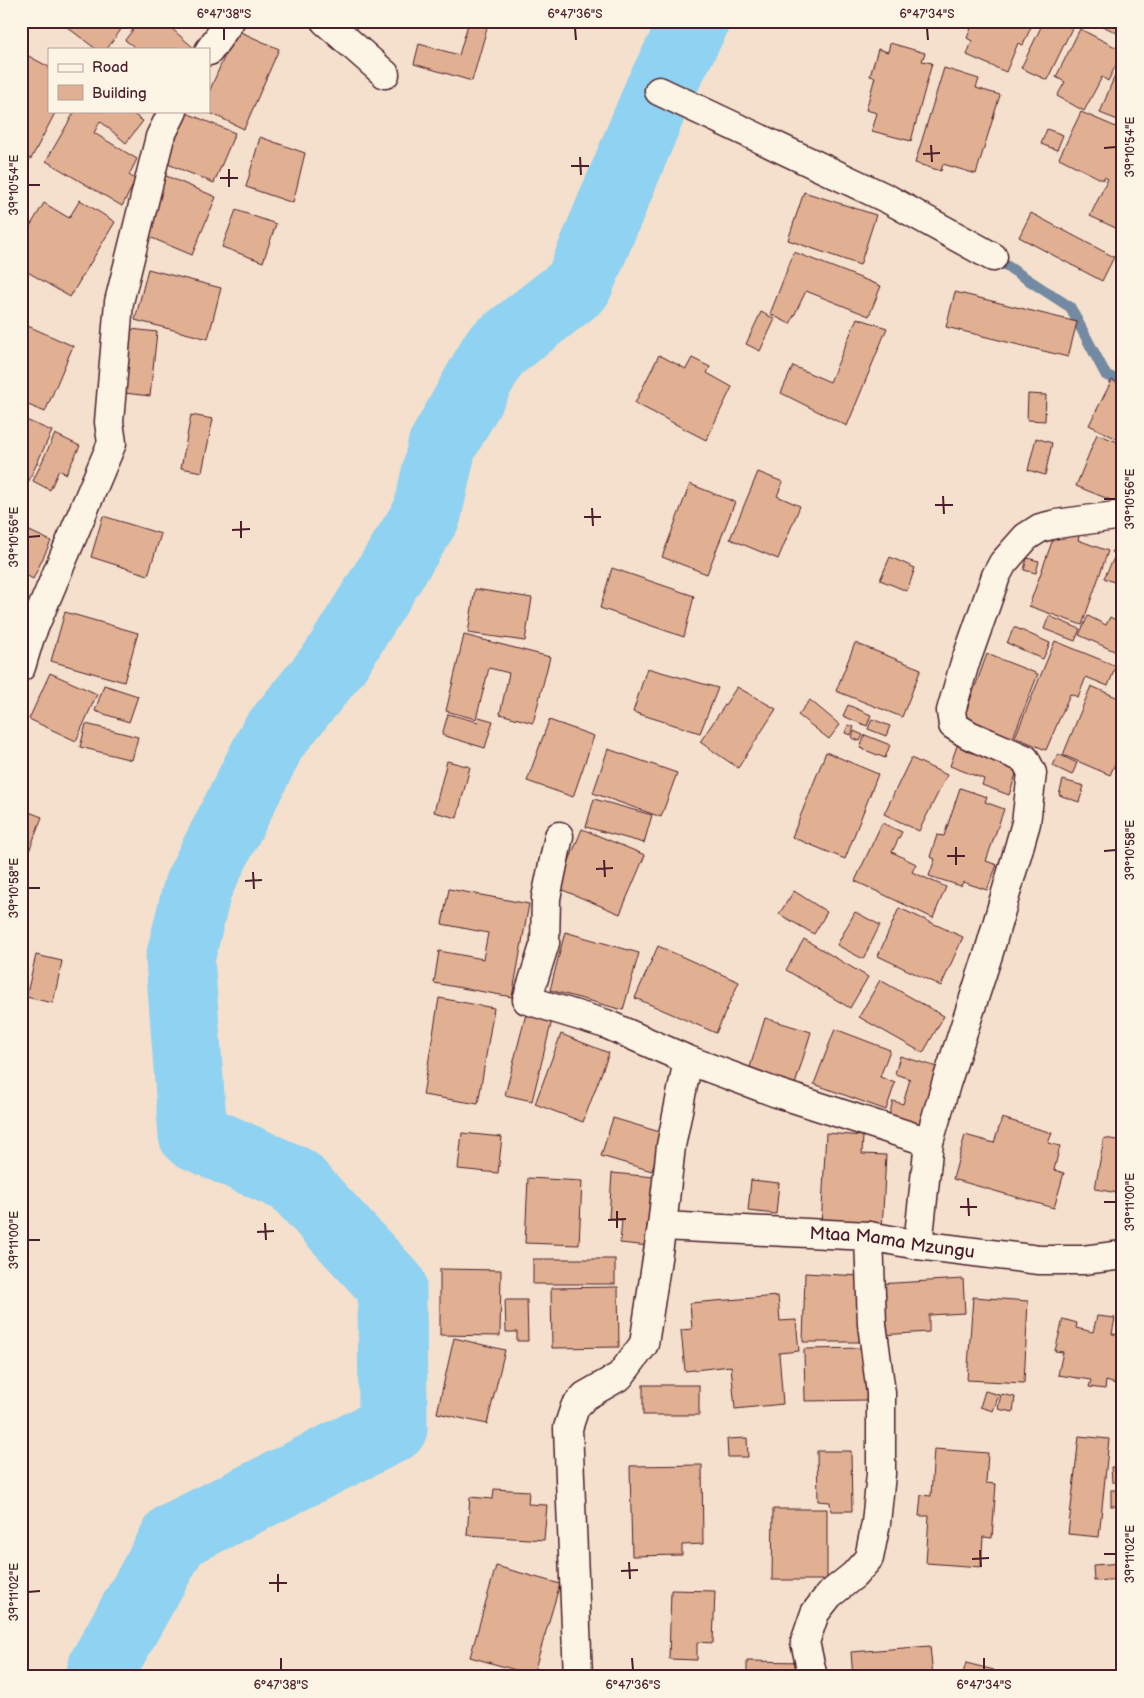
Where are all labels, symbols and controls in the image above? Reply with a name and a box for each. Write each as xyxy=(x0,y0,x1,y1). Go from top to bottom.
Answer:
text: 6°47'38"S xyxy=(197,7,251,22)
text: 6°47'36"S xyxy=(548,7,602,22)
text: 6°47'34"S xyxy=(900,7,954,22)
legend xyxy=(48,48,210,112)
text: Road xyxy=(92,58,128,77)
text: Building xyxy=(92,84,147,103)
text: 39°10'54"E xyxy=(1123,117,1138,177)
text: 39°10'54"E xyxy=(7,155,22,215)
text: 39°10'56"E xyxy=(1123,469,1138,529)
text: 39°10'56"E xyxy=(7,507,22,567)
text: 39°10'58"E xyxy=(1123,820,1138,880)
text: 39°10'58"E xyxy=(7,858,22,918)
text: 39°11'00"E xyxy=(1123,1173,1138,1231)
text: 39°11'00"E xyxy=(7,1211,22,1269)
street label: Mtaa Mama Mzungu xyxy=(809,1223,976,1262)
text: 39°11'02"E xyxy=(1123,1525,1138,1583)
text: 39°11'02"E xyxy=(7,1563,22,1621)
text: 6°47'38"S xyxy=(254,1678,308,1693)
text: 6°47'36"S xyxy=(606,1678,660,1693)
text: 6°47'34"S xyxy=(957,1678,1011,1693)

